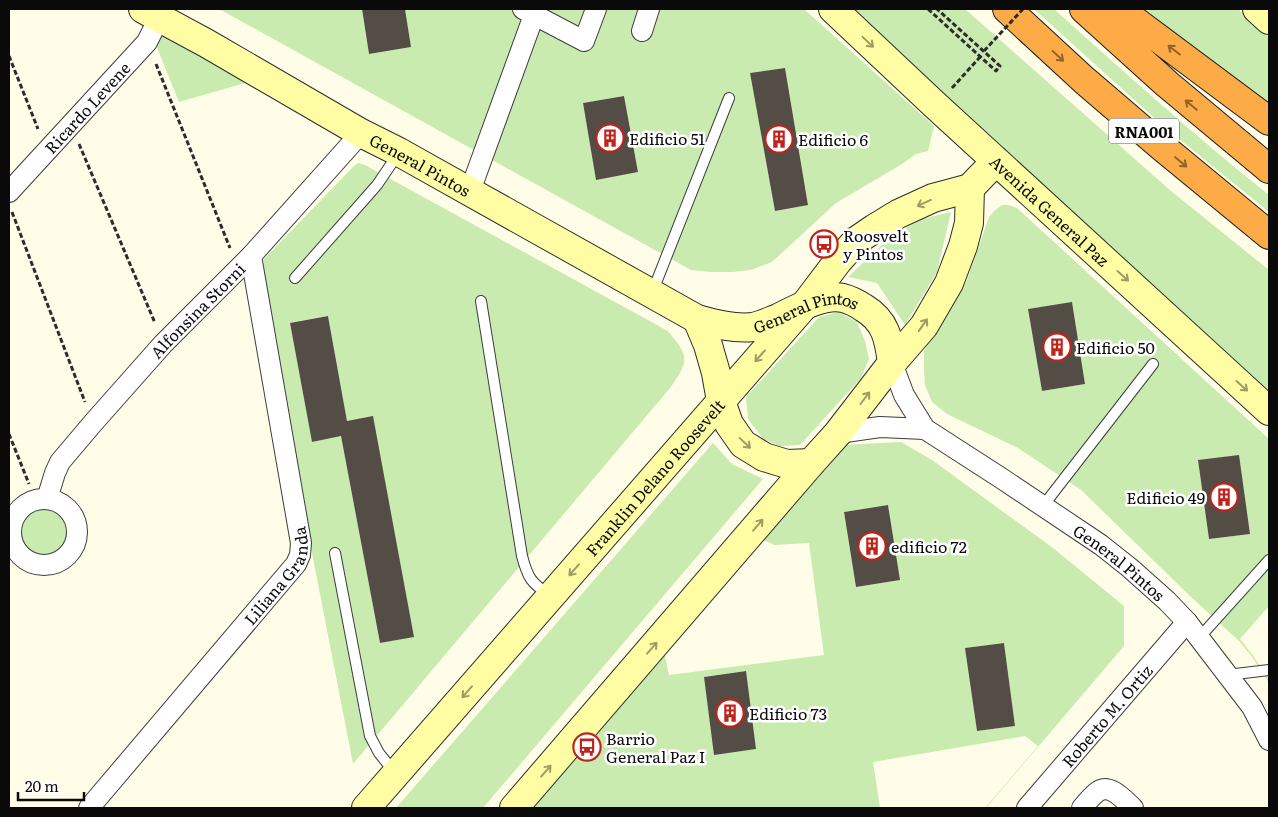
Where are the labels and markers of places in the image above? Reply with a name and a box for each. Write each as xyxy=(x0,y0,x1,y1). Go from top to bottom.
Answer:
building icon: Edificio 51 xyxy=(595,123,625,153)
building icon: Edificio 6 xyxy=(764,124,794,154)
place label: Edificio 51 xyxy=(629,126,706,150)
place label: Edificio 6 xyxy=(798,127,868,151)
place label: Roosvelt y Pintos xyxy=(843,223,909,265)
bus stop icon: Roosvelt y Pintos xyxy=(809,229,839,259)
building icon: Edificio 50 xyxy=(1042,332,1072,362)
place label: Edificio 50 xyxy=(1076,335,1155,359)
building icon: Edificio 49 xyxy=(1209,482,1239,512)
place label: Edificio 49 xyxy=(1126,485,1205,509)
building icon: edificio 72 xyxy=(857,531,887,561)
place label: edificio 72 xyxy=(891,534,967,558)
building icon: Edificio 73 xyxy=(715,698,745,728)
place label: Edificio 73 xyxy=(749,701,827,725)
place label: Barrio General Paz I xyxy=(606,726,705,768)
bus stop icon: Barrio General Paz I xyxy=(572,732,602,762)

